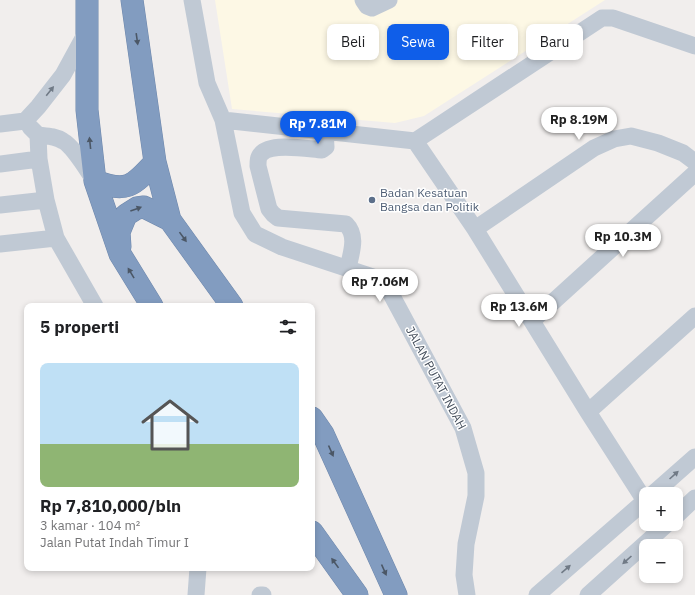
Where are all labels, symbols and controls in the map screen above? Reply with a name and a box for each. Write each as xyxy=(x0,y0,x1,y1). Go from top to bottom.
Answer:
chip: Beli xyxy=(327,24,379,60)
chip: Sewa xyxy=(387,24,449,60)
chip: Filter xyxy=(457,24,518,60)
chip: Baru xyxy=(526,24,583,60)
one-way arrow xyxy=(134,33,140,45)
one-way arrow xyxy=(46,86,55,97)
pin: Rp 8.19M xyxy=(538,107,620,141)
pin: Rp 7.81M xyxy=(277,111,359,145)
text: Rp 8.19M xyxy=(550,111,608,128)
text: Rp 7.81M xyxy=(289,115,347,132)
one-way arrow xyxy=(87,137,94,149)
place label: Badan Kesatuan Bangsa dan Politik xyxy=(380,185,480,214)
marker: Badan Kesatuan Bangsa dan Politik xyxy=(367,195,377,205)
one-way arrow xyxy=(131,206,143,212)
pin: Rp 10.3M xyxy=(582,224,664,258)
text: Rp 10.3M xyxy=(594,228,652,245)
one-way arrow xyxy=(179,232,187,242)
one-way arrow xyxy=(128,267,135,279)
pin: Rp 7.06M xyxy=(339,269,421,303)
text: Rp 7.06M xyxy=(351,273,409,290)
pin: Rp 13.6M xyxy=(478,294,560,328)
text: Rp 13.6M xyxy=(490,298,548,315)
text: 5 properti xyxy=(40,316,119,338)
icon: filters xyxy=(277,316,299,338)
street label: JALAN PUTAT INDAH xyxy=(403,324,470,432)
icon: home xyxy=(134,389,206,461)
one-way arrow xyxy=(328,446,334,457)
one-way arrow xyxy=(669,471,679,480)
map controls xyxy=(639,487,683,583)
button: + xyxy=(639,487,683,531)
text: Rp 7,810,000/bln xyxy=(40,495,181,517)
text: 3 kamar · 104 m² xyxy=(40,517,140,534)
text: Jalan Putat Indah Timur I xyxy=(40,534,189,551)
button: − xyxy=(639,539,683,583)
one-way arrow xyxy=(622,555,633,564)
one-way arrow xyxy=(331,558,339,569)
one-way arrow xyxy=(381,564,388,576)
one-way arrow xyxy=(561,565,571,574)

